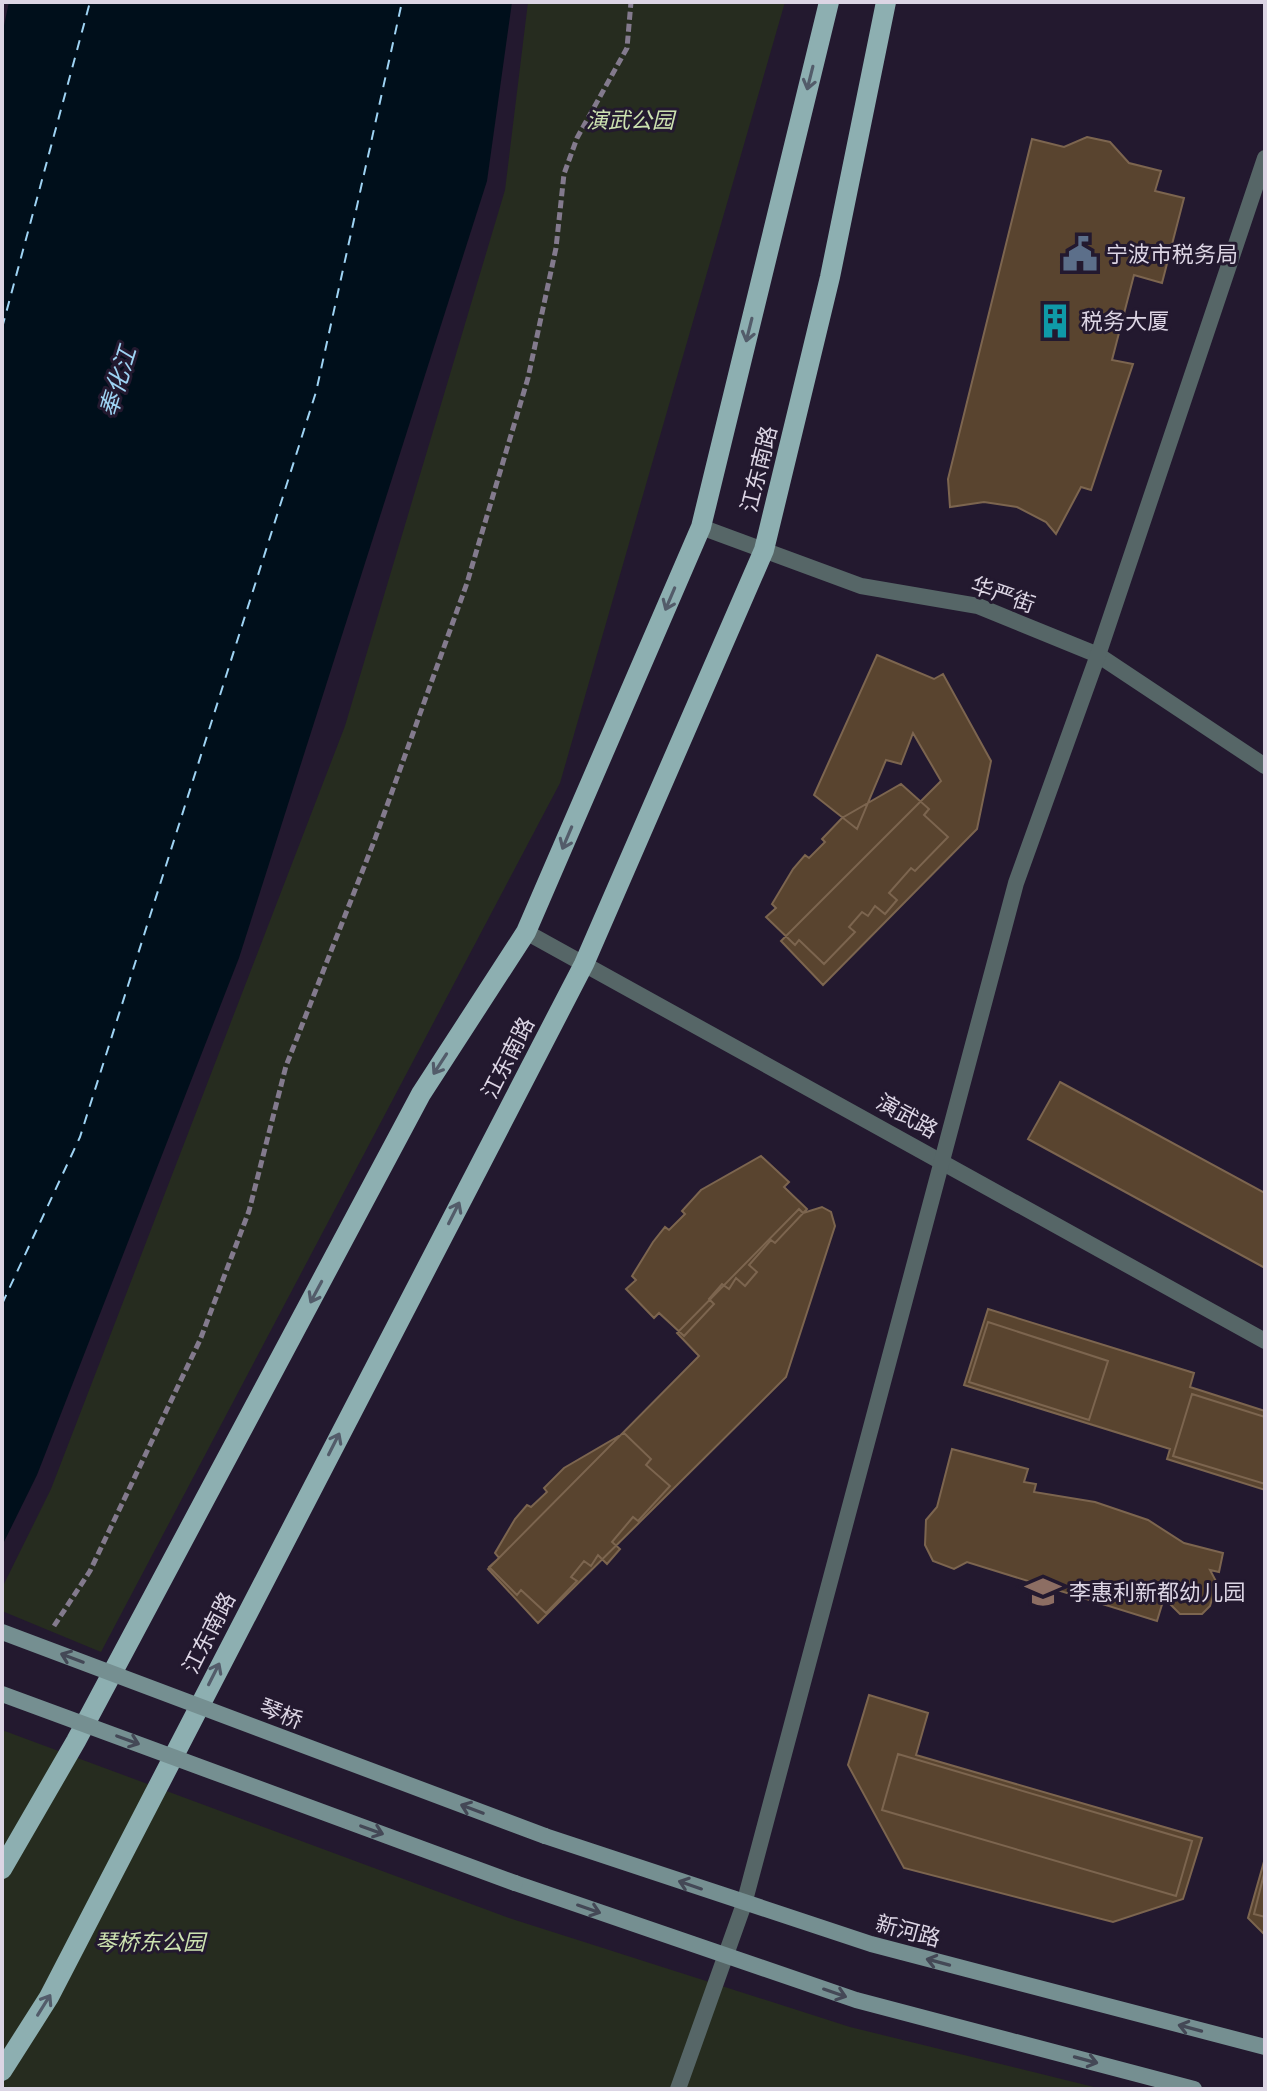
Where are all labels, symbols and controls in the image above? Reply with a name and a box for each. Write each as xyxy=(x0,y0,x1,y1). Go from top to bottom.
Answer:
one-way arrow xyxy=(802,64,817,90)
park label: 演武公园 xyxy=(586,108,677,133)
public building icon: 宁波市税务局 xyxy=(1061,235,1099,273)
place label: 宁波市税务局 xyxy=(1106,242,1238,267)
building icon: 税务大厦 xyxy=(1036,302,1074,340)
place label: 税务大厦 xyxy=(1081,309,1169,334)
one-way arrow xyxy=(740,317,755,343)
water label: 奉化江 xyxy=(94,341,143,421)
street label: 江东南路 xyxy=(736,423,782,515)
street label: 华严街 xyxy=(968,572,1038,618)
one-way arrow xyxy=(661,586,676,611)
one-way arrow xyxy=(558,825,573,849)
street label: 江东南路 xyxy=(477,1013,539,1103)
one-way arrow xyxy=(432,1052,448,1075)
street label: 演武路 xyxy=(872,1089,942,1143)
one-way arrow xyxy=(447,1201,463,1225)
one-way arrow xyxy=(307,1279,323,1303)
one-way arrow xyxy=(327,1432,343,1456)
school or university icon: 李惠利新都幼儿园 xyxy=(1024,1573,1062,1611)
place label: 李惠利新都幼儿园 xyxy=(1069,1580,1245,1605)
street label: 江东南路 xyxy=(178,1588,240,1678)
one-way arrow xyxy=(60,1650,85,1664)
one-way arrow xyxy=(207,1663,223,1687)
street label: 琴桥 xyxy=(256,1694,306,1734)
one-way arrow xyxy=(115,1734,140,1748)
one-way arrow xyxy=(460,1801,485,1815)
one-way arrow xyxy=(359,1824,384,1838)
one-way arrow xyxy=(677,1877,702,1892)
one-way arrow xyxy=(576,1902,601,1917)
street label: 新河路 xyxy=(873,1910,943,1952)
park label: 琴桥东公园 xyxy=(95,1930,208,1955)
one-way arrow xyxy=(926,1953,951,1968)
one-way arrow xyxy=(822,1986,847,2001)
one-way arrow xyxy=(36,1994,52,2017)
one-way arrow xyxy=(1177,2019,1203,2034)
one-way arrow xyxy=(1073,2053,1099,2068)

